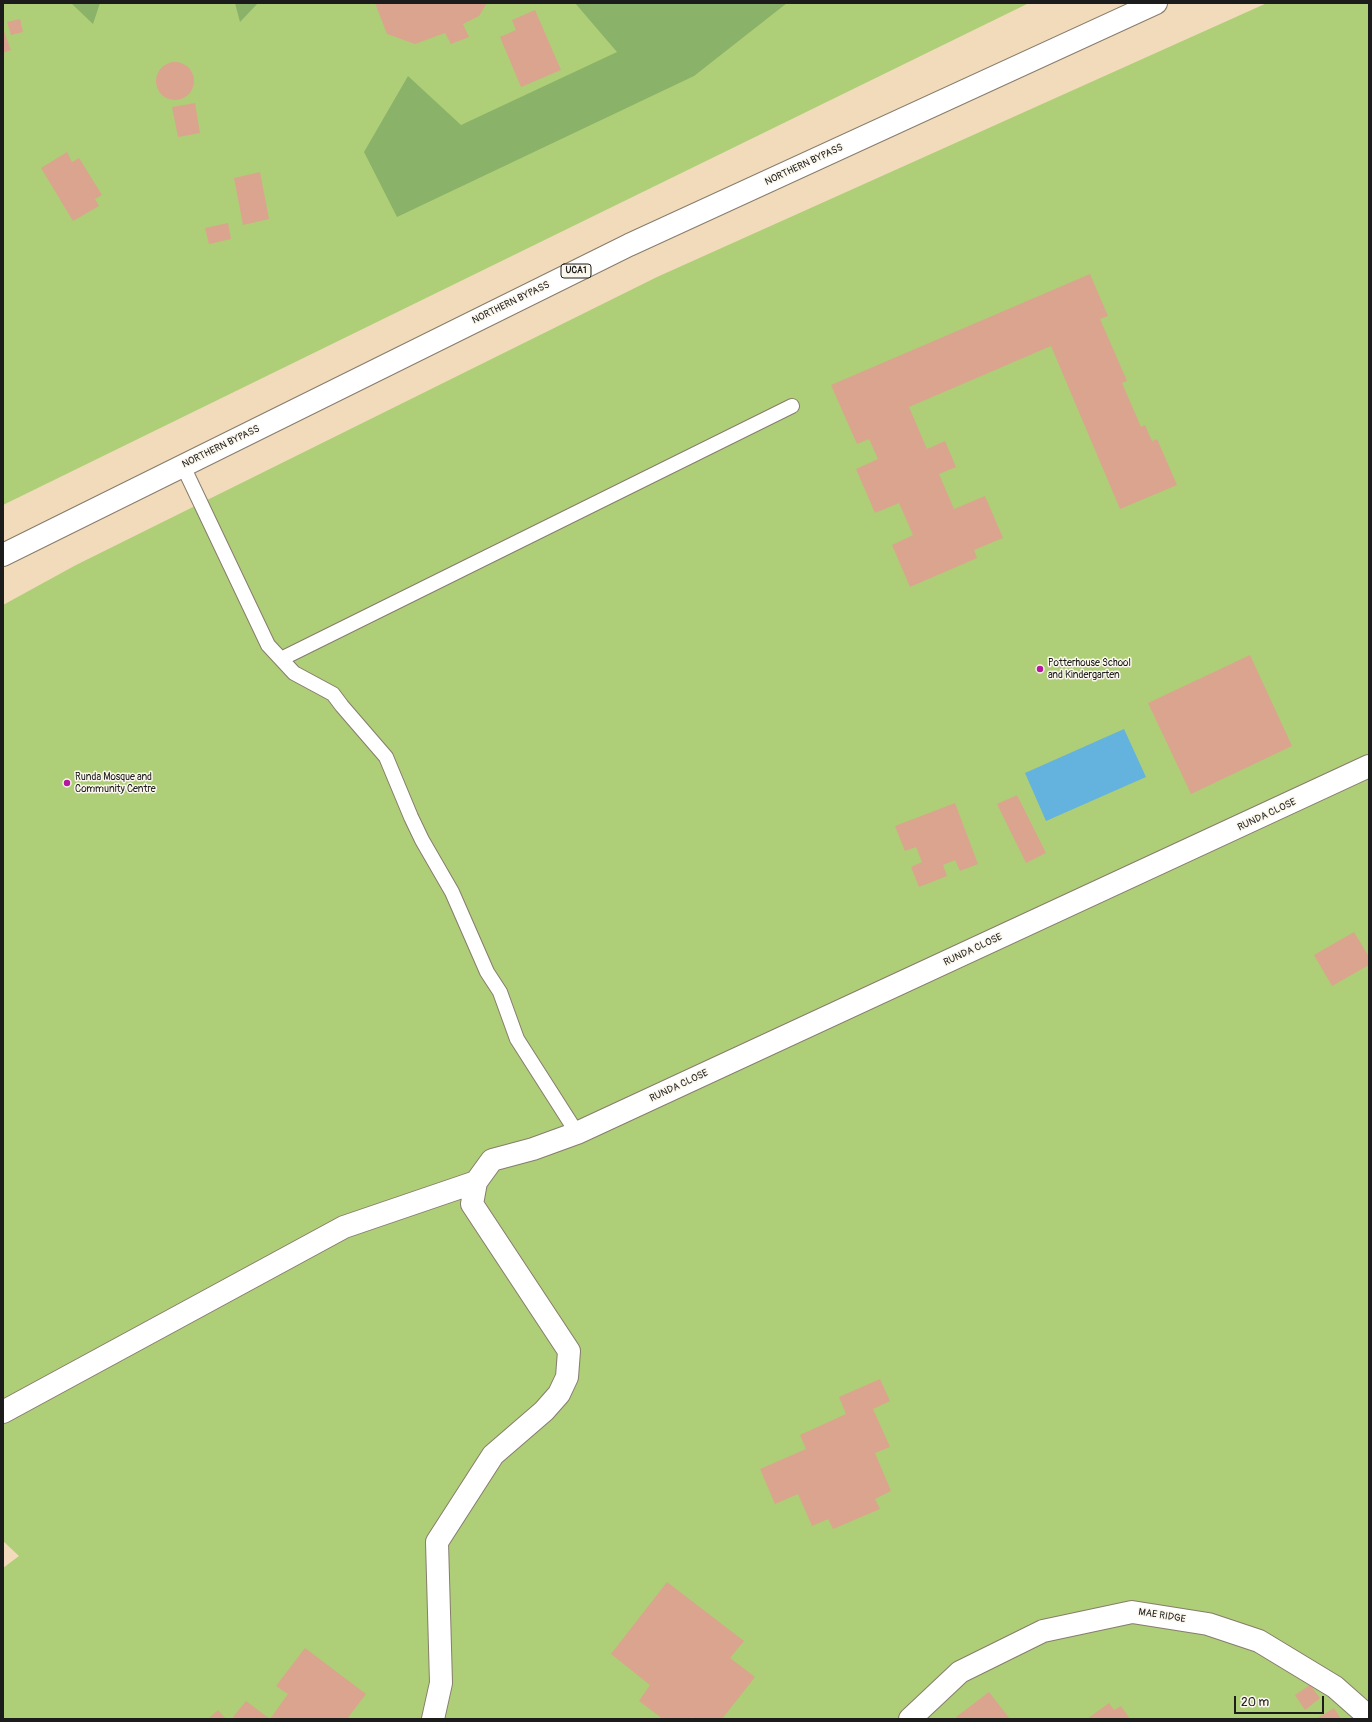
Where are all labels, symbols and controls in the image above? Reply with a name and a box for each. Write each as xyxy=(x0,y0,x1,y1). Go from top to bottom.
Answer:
street label: NORTHERN BYPASS xyxy=(763,142,845,188)
road number: UCA1 xyxy=(561,264,591,278)
street label: NORTHERN BYPASS xyxy=(470,279,552,327)
street label: NORTHERN BYPASS xyxy=(180,423,262,471)
place label: Potterhouse School and Kindergarten xyxy=(1048,657,1131,680)
marker: Potterhouse School and Kindergarten xyxy=(1035,664,1045,674)
place label: Runda Mosque and Community Centre xyxy=(75,771,156,794)
marker: Runda Mosque and Community Centre xyxy=(62,778,72,788)
street label: RUNDA CLOSE xyxy=(1236,796,1298,834)
street label: RUNDA CLOSE xyxy=(942,931,1004,969)
street label: RUNDA CLOSE xyxy=(648,1067,710,1105)
street label: MAE RIDGE xyxy=(1137,1606,1187,1626)
scale bar xyxy=(1236,1688,1326,1714)
text: 20 m xyxy=(1241,1695,1269,1710)

